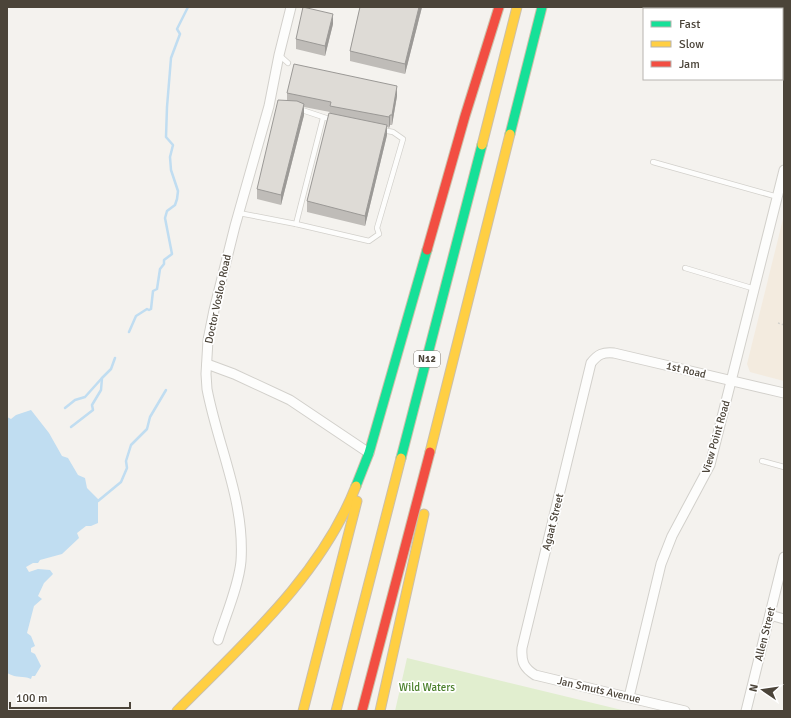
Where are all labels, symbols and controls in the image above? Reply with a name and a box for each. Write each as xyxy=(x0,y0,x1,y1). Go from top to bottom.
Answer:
legend xyxy=(643,8,783,80)
text: Fast xyxy=(679,17,700,32)
text: Slow xyxy=(679,37,704,52)
text: Jam xyxy=(679,57,700,72)
street label: Doctor Vosloo Road xyxy=(202,253,234,345)
road number: N12 xyxy=(414,351,440,367)
street label: 1st Road xyxy=(665,359,707,381)
street label: View Point Road xyxy=(699,399,733,475)
street label: Agaat Street xyxy=(540,492,566,552)
street label: Allen Street xyxy=(752,605,778,662)
north arrow xyxy=(743,670,783,710)
street label: Jan Smuts Avenue xyxy=(556,674,642,706)
park label: Wild Waters xyxy=(399,681,455,694)
text: N xyxy=(747,683,761,693)
scale bar xyxy=(10,684,130,710)
text: 100 m xyxy=(16,691,48,706)

